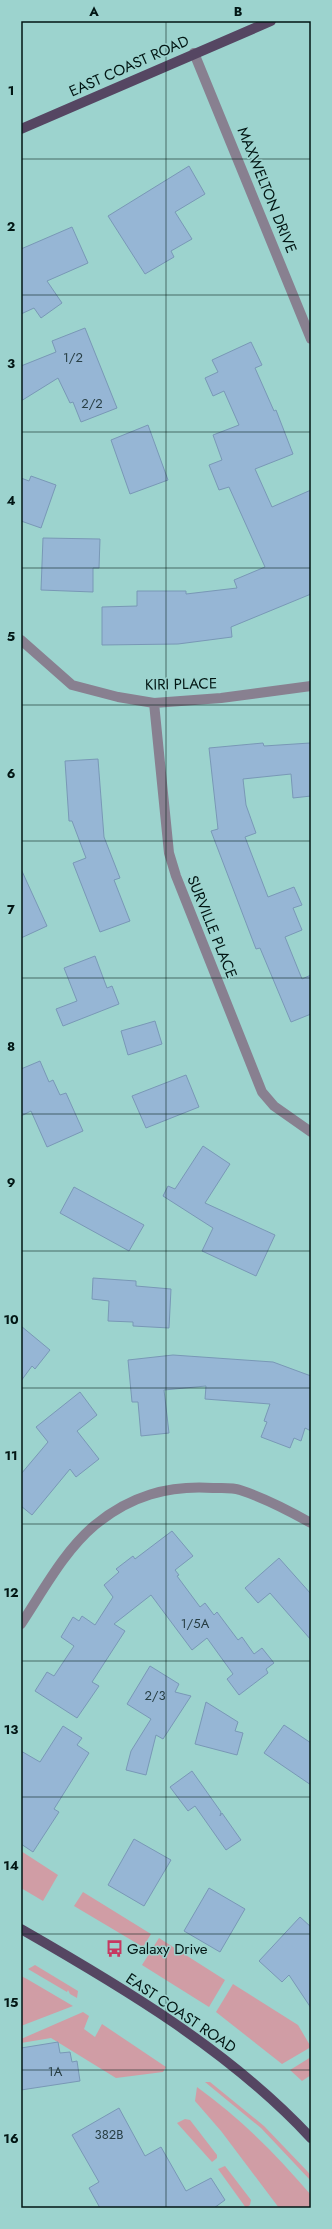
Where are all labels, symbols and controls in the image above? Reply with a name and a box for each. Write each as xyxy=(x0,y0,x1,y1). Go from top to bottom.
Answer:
text: A xyxy=(88,2,99,21)
text: B xyxy=(234,2,243,21)
street label: EAST COAST ROAD xyxy=(66,30,192,102)
text: 1 xyxy=(8,81,14,100)
street label: MAXWELTON DRIVE xyxy=(232,124,302,256)
text: 2 xyxy=(7,217,15,236)
house number: 1/2 xyxy=(63,348,83,367)
text: 3 xyxy=(7,354,15,373)
house number: 2/2 xyxy=(81,394,103,413)
text: 4 xyxy=(6,491,16,510)
text: 5 xyxy=(7,627,15,646)
street label: KIRI PLACE xyxy=(145,672,217,696)
text: 6 xyxy=(7,764,16,783)
street label: SURVILLE PLACE xyxy=(181,872,243,982)
text: 7 xyxy=(7,900,15,919)
text: 8 xyxy=(7,1037,15,1056)
text: 9 xyxy=(7,1173,16,1192)
text: 10 xyxy=(3,1310,19,1329)
text: 11 xyxy=(4,1446,18,1465)
text: 12 xyxy=(3,1583,19,1602)
house number: 1/5A xyxy=(181,1614,210,1633)
house number: 2/3 xyxy=(144,1686,166,1705)
text: 13 xyxy=(4,1720,18,1739)
text: 14 xyxy=(3,1856,19,1875)
place label: Galaxy Drive xyxy=(127,1938,208,1960)
bus stop icon: Galaxy Drive xyxy=(104,1939,124,1959)
street label: EAST COAST ROAD xyxy=(121,1968,241,2058)
text: 15 xyxy=(3,1993,19,2012)
house number: 1A xyxy=(48,2062,63,2081)
house number: 382B xyxy=(95,2125,123,2144)
text: 16 xyxy=(3,2129,19,2148)

